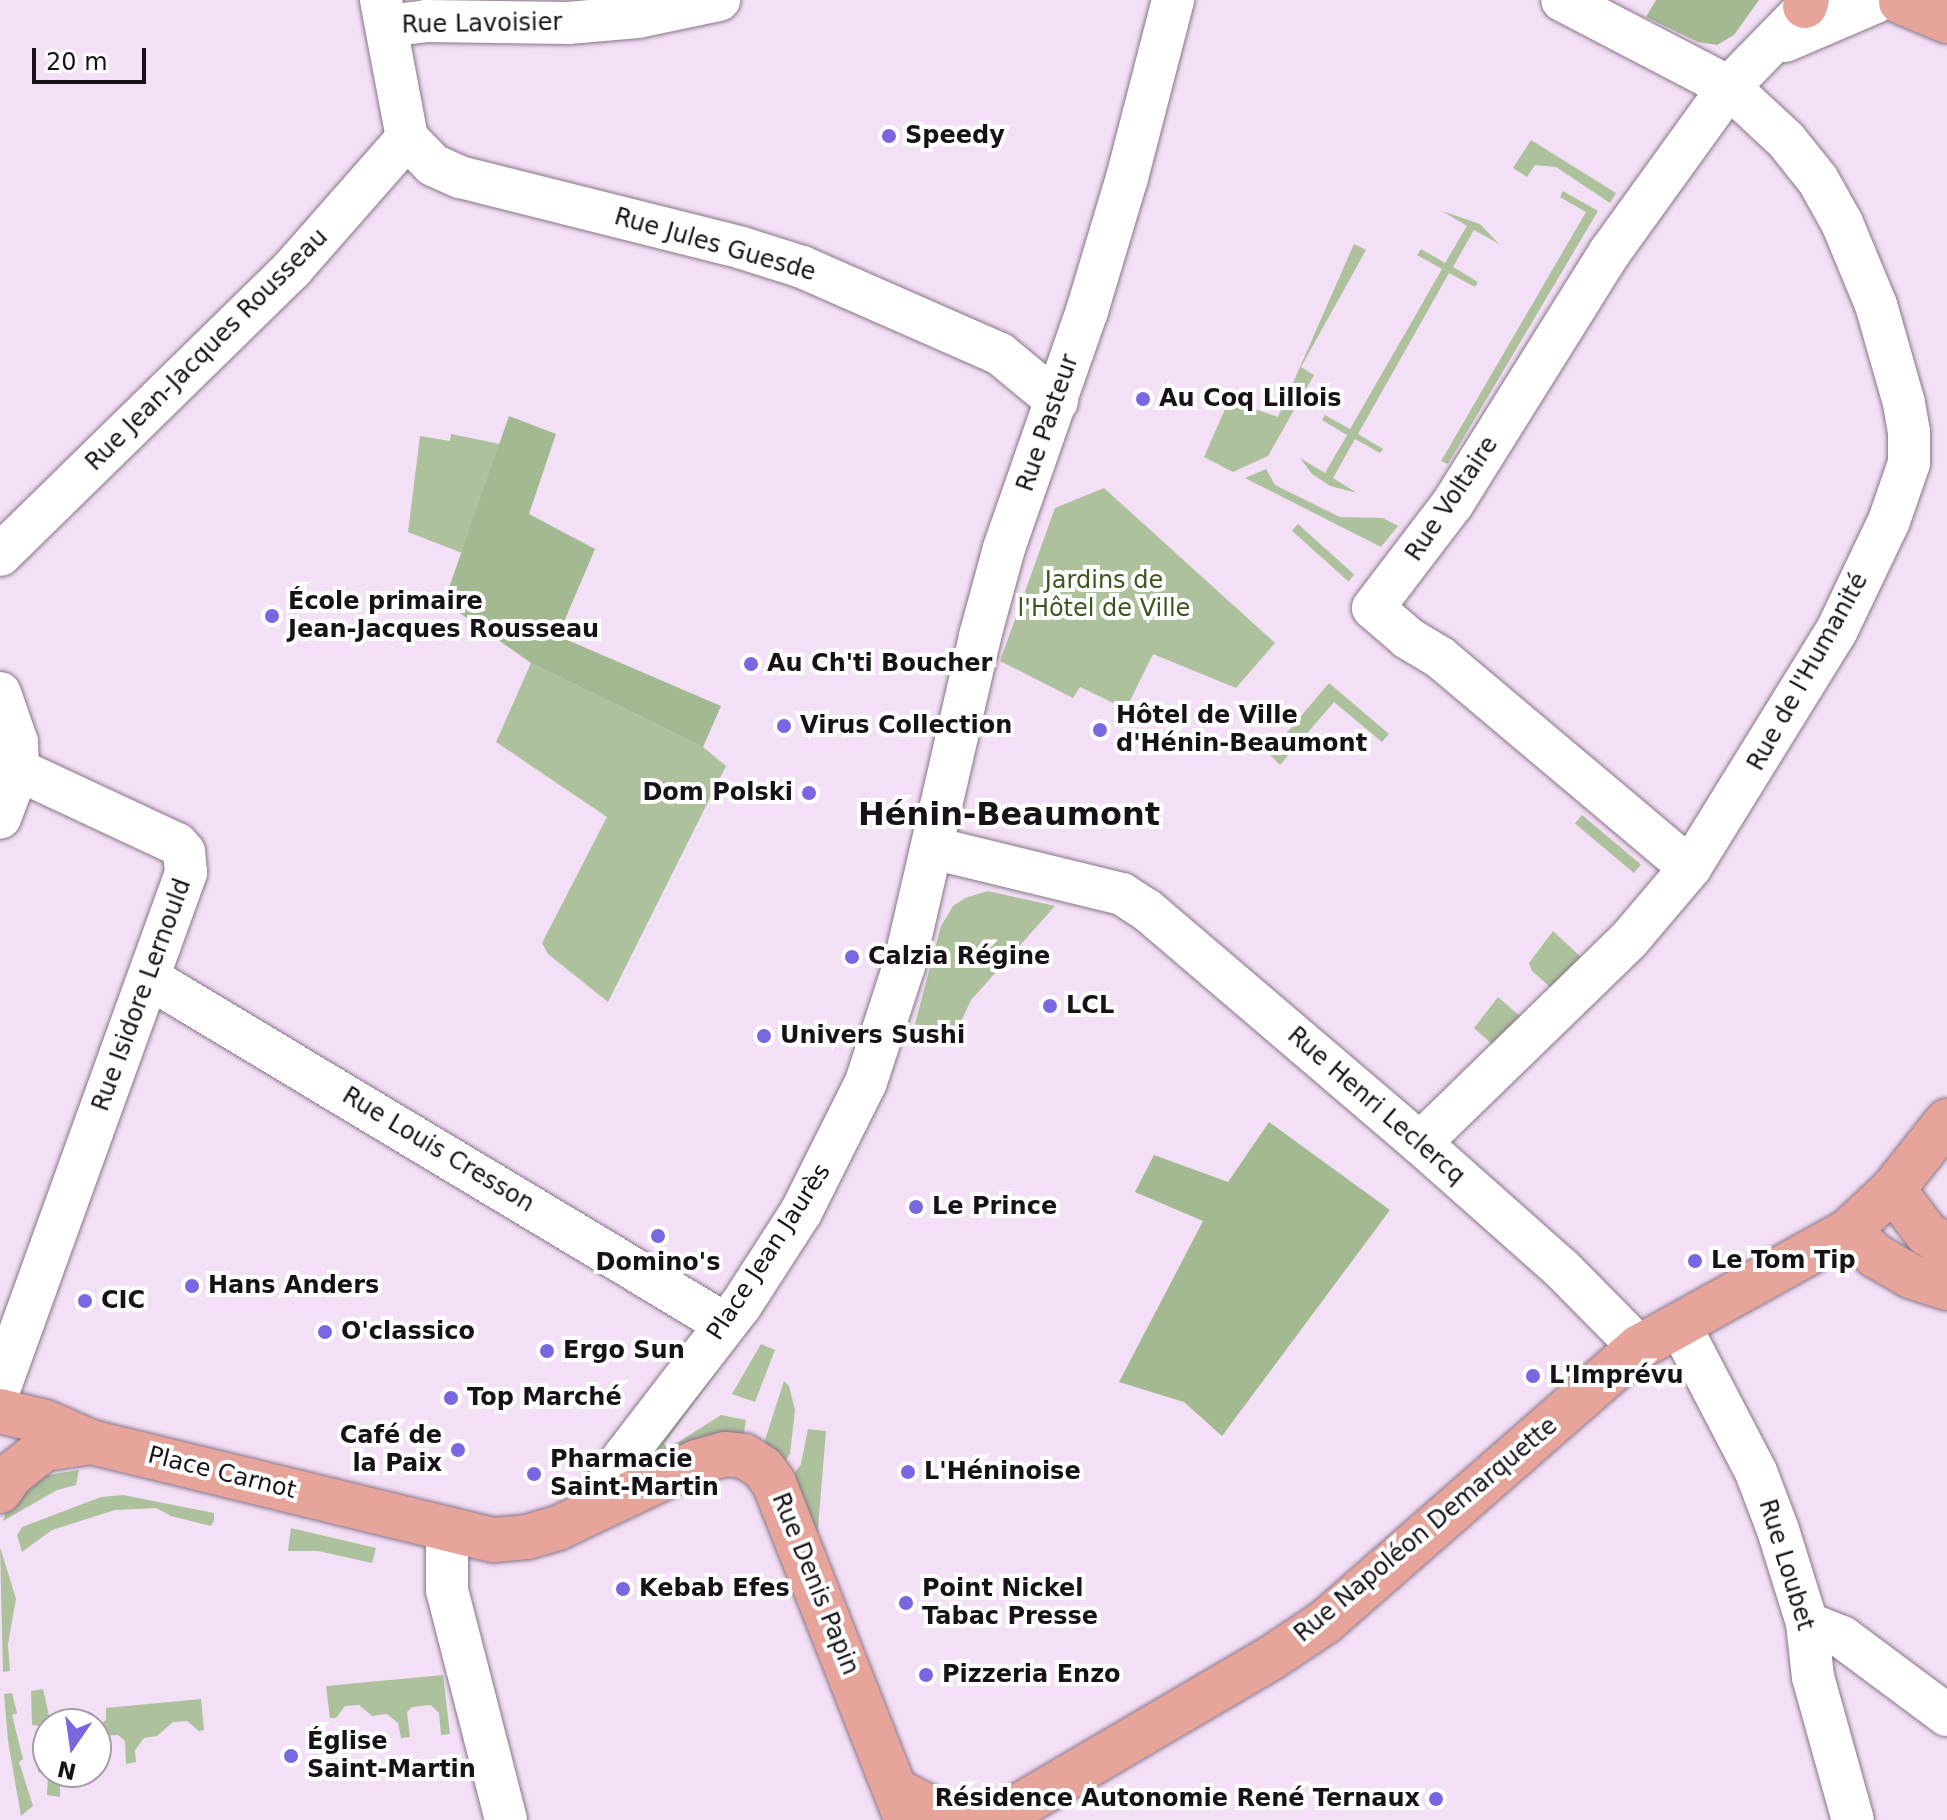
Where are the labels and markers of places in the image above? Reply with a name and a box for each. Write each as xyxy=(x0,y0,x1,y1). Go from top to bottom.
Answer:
place label: Speedy xyxy=(905,122,1005,150)
marker: Speedy xyxy=(880,127,898,145)
place label: Au Coq Lillois xyxy=(1159,385,1342,413)
marker: Au Coq Lillois xyxy=(1134,390,1152,408)
place label: École primaire Jean-Jacques Rousseau xyxy=(288,588,599,644)
marker: École primaire Jean-Jacques Rousseau xyxy=(263,607,281,625)
place label: Au Ch'ti Boucher xyxy=(767,650,992,678)
marker: Au Ch'ti Boucher xyxy=(742,655,760,673)
place label: Hôtel de Ville d'Hénin-Beaumont xyxy=(1116,702,1367,758)
place label: Virus Collection xyxy=(800,712,1012,740)
marker: Virus Collection xyxy=(775,717,793,735)
marker: Hôtel de Ville d'Hénin-Beaumont xyxy=(1091,721,1109,739)
place label: Dom Polski xyxy=(642,779,793,807)
marker: Dom Polski xyxy=(800,784,818,802)
place label: Calzia Régine xyxy=(868,943,1050,971)
marker: Calzia Régine xyxy=(843,948,861,966)
place label: LCL xyxy=(1066,992,1114,1020)
marker: LCL xyxy=(1041,997,1059,1015)
place label: Univers Sushi xyxy=(780,1022,965,1050)
marker: Univers Sushi xyxy=(755,1027,773,1045)
place label: Le Prince xyxy=(932,1193,1057,1221)
marker: Le Prince xyxy=(907,1198,925,1216)
marker: Domino's xyxy=(649,1227,667,1245)
place label: Le Tom Tip xyxy=(1711,1247,1856,1275)
place label: Domino's xyxy=(596,1249,720,1277)
marker: Le Tom Tip xyxy=(1686,1252,1704,1270)
place label: Hans Anders xyxy=(208,1272,379,1300)
marker: Hans Anders xyxy=(183,1277,201,1295)
place label: CIC xyxy=(101,1287,145,1315)
marker: CIC xyxy=(76,1292,94,1310)
place label: O'classico xyxy=(341,1318,475,1346)
marker: O'classico xyxy=(316,1323,334,1341)
place label: Ergo Sun xyxy=(563,1337,685,1365)
marker: Ergo Sun xyxy=(538,1342,556,1360)
place label: L'Imprévu xyxy=(1549,1362,1684,1390)
marker: L'Imprévu xyxy=(1524,1367,1542,1385)
place label: Top Marché xyxy=(467,1384,622,1412)
marker: Top Marché xyxy=(442,1389,460,1407)
place label: Café de la Paix xyxy=(340,1422,442,1478)
marker: Café de la Paix xyxy=(449,1441,467,1459)
place label: Pharmacie Saint-Martin xyxy=(550,1446,719,1502)
place label: L'Héninoise xyxy=(924,1458,1081,1486)
marker: L'Héninoise xyxy=(899,1463,917,1481)
marker: Pharmacie Saint-Martin xyxy=(525,1465,543,1483)
place label: Kebab Efes xyxy=(639,1575,790,1603)
place label: Point Nickel Tabac Presse xyxy=(922,1575,1098,1631)
marker: Kebab Efes xyxy=(614,1580,632,1598)
marker: Point Nickel Tabac Presse xyxy=(897,1594,915,1612)
place label: Pizzeria Enzo xyxy=(942,1661,1121,1689)
marker: Pizzeria Enzo xyxy=(917,1666,935,1684)
place label: Église Saint-Martin xyxy=(307,1728,476,1784)
marker: Église Saint-Martin xyxy=(282,1747,300,1765)
place label: Résidence Autonomie René Ternaux xyxy=(935,1785,1420,1813)
marker: Résidence Autonomie René Ternaux xyxy=(1427,1790,1445,1808)

